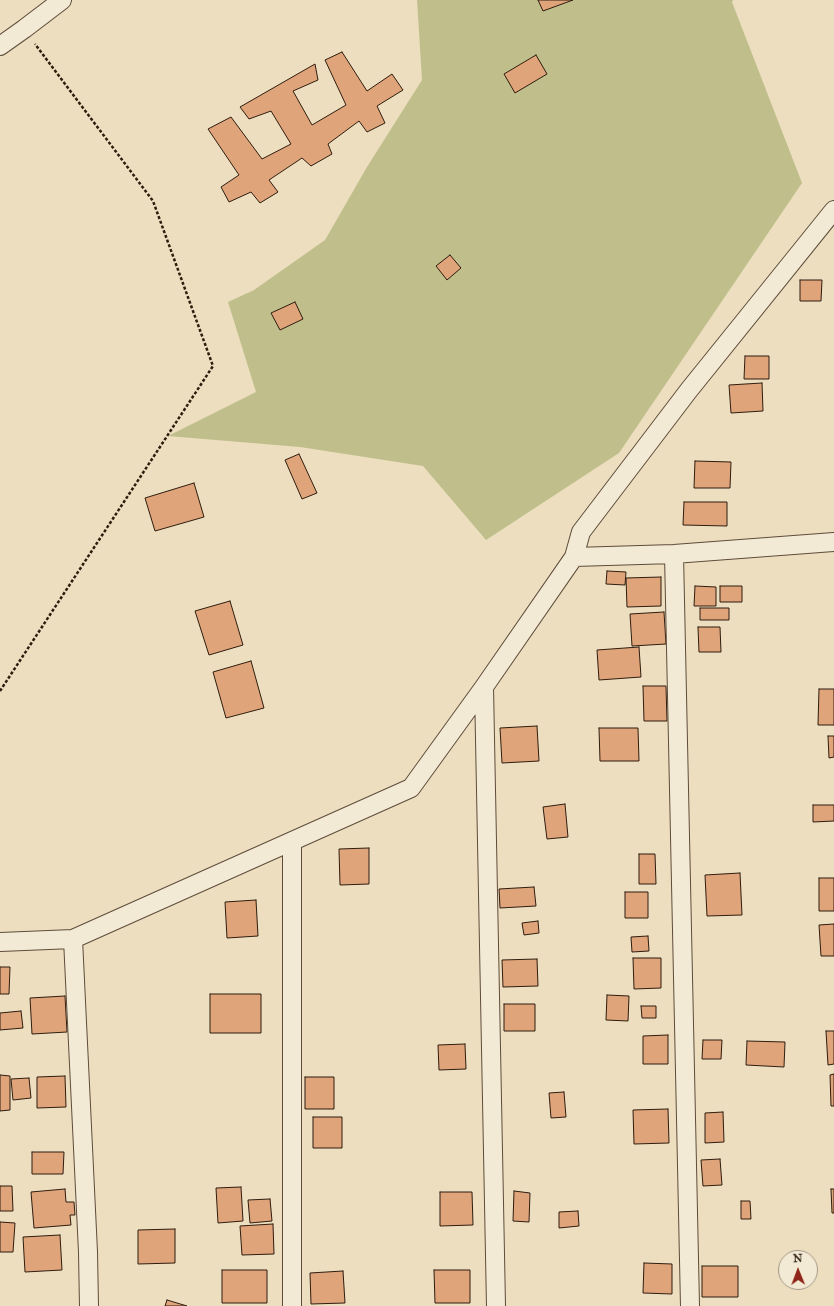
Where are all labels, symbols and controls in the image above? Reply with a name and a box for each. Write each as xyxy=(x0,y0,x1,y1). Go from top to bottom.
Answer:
north arrow xyxy=(778,1250,818,1290)
text: N xyxy=(793,1252,803,1265)

